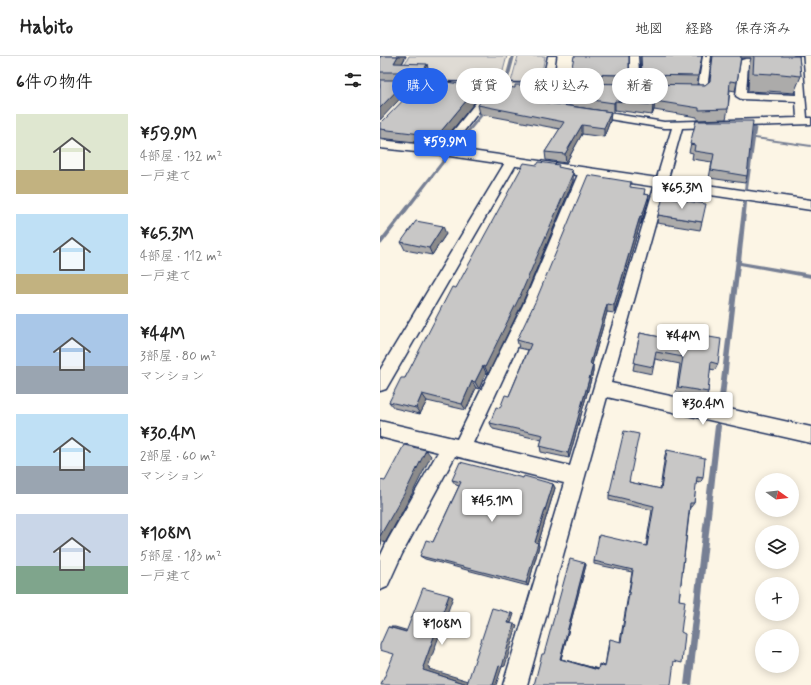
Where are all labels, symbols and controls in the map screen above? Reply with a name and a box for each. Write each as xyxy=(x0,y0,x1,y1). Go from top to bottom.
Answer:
text: Habito xyxy=(20,15,73,40)
text: 地図 xyxy=(635,20,663,38)
text: 経路 xyxy=(685,20,713,38)
text: 保存済み xyxy=(735,20,791,38)
chip: 購入 xyxy=(392,68,448,104)
chip: 賃貸 xyxy=(456,68,512,104)
chip: 絞り込み xyxy=(520,68,604,104)
chip: 新着 xyxy=(612,68,668,104)
icon: filters xyxy=(342,69,364,91)
text: 6件の物件 xyxy=(16,71,93,93)
text: ¥59.9M xyxy=(140,123,197,145)
icon: home xyxy=(48,130,96,178)
pin: ¥59.9M xyxy=(412,130,478,164)
text: ¥59.9M xyxy=(423,134,467,151)
text: 4部屋 · 132 m² xyxy=(140,148,222,165)
text: 一戸建て xyxy=(140,168,192,185)
pin: ¥65.3M xyxy=(649,176,715,210)
text: ¥65.3M xyxy=(661,180,703,197)
text: ¥65.3M xyxy=(140,223,194,245)
icon: home xyxy=(48,230,96,278)
text: 4部屋 · 112 m² xyxy=(140,248,222,265)
text: 一戸建て xyxy=(140,268,192,285)
text: ¥44M xyxy=(140,323,185,345)
pin: ¥44M xyxy=(659,324,707,358)
text: ¥44M xyxy=(666,328,700,345)
icon: home xyxy=(48,330,96,378)
text: 3部屋 · 80 m² xyxy=(140,348,216,365)
text: マンション xyxy=(140,368,204,385)
pin: ¥30.4M xyxy=(670,392,736,426)
text: ¥30.4M xyxy=(682,396,724,413)
text: ¥30.4M xyxy=(140,423,196,445)
icon: home xyxy=(48,430,96,478)
text: 2部屋 · 60 m² xyxy=(140,448,216,465)
text: マンション xyxy=(140,468,204,485)
north arrow xyxy=(755,473,799,517)
map controls xyxy=(755,473,799,673)
pin: ¥45.1M xyxy=(459,489,525,523)
text: ¥45.1M xyxy=(471,493,513,510)
text: ¥108M xyxy=(140,523,191,545)
button: layers xyxy=(755,525,799,569)
icon: home xyxy=(48,530,96,578)
text: 5部屋 · 183 m² xyxy=(140,548,222,565)
text: 一戸建て xyxy=(140,568,192,585)
button: + xyxy=(755,577,799,621)
pin: ¥108M xyxy=(414,612,470,646)
text: ¥108M xyxy=(422,616,462,633)
button: − xyxy=(755,629,799,673)

